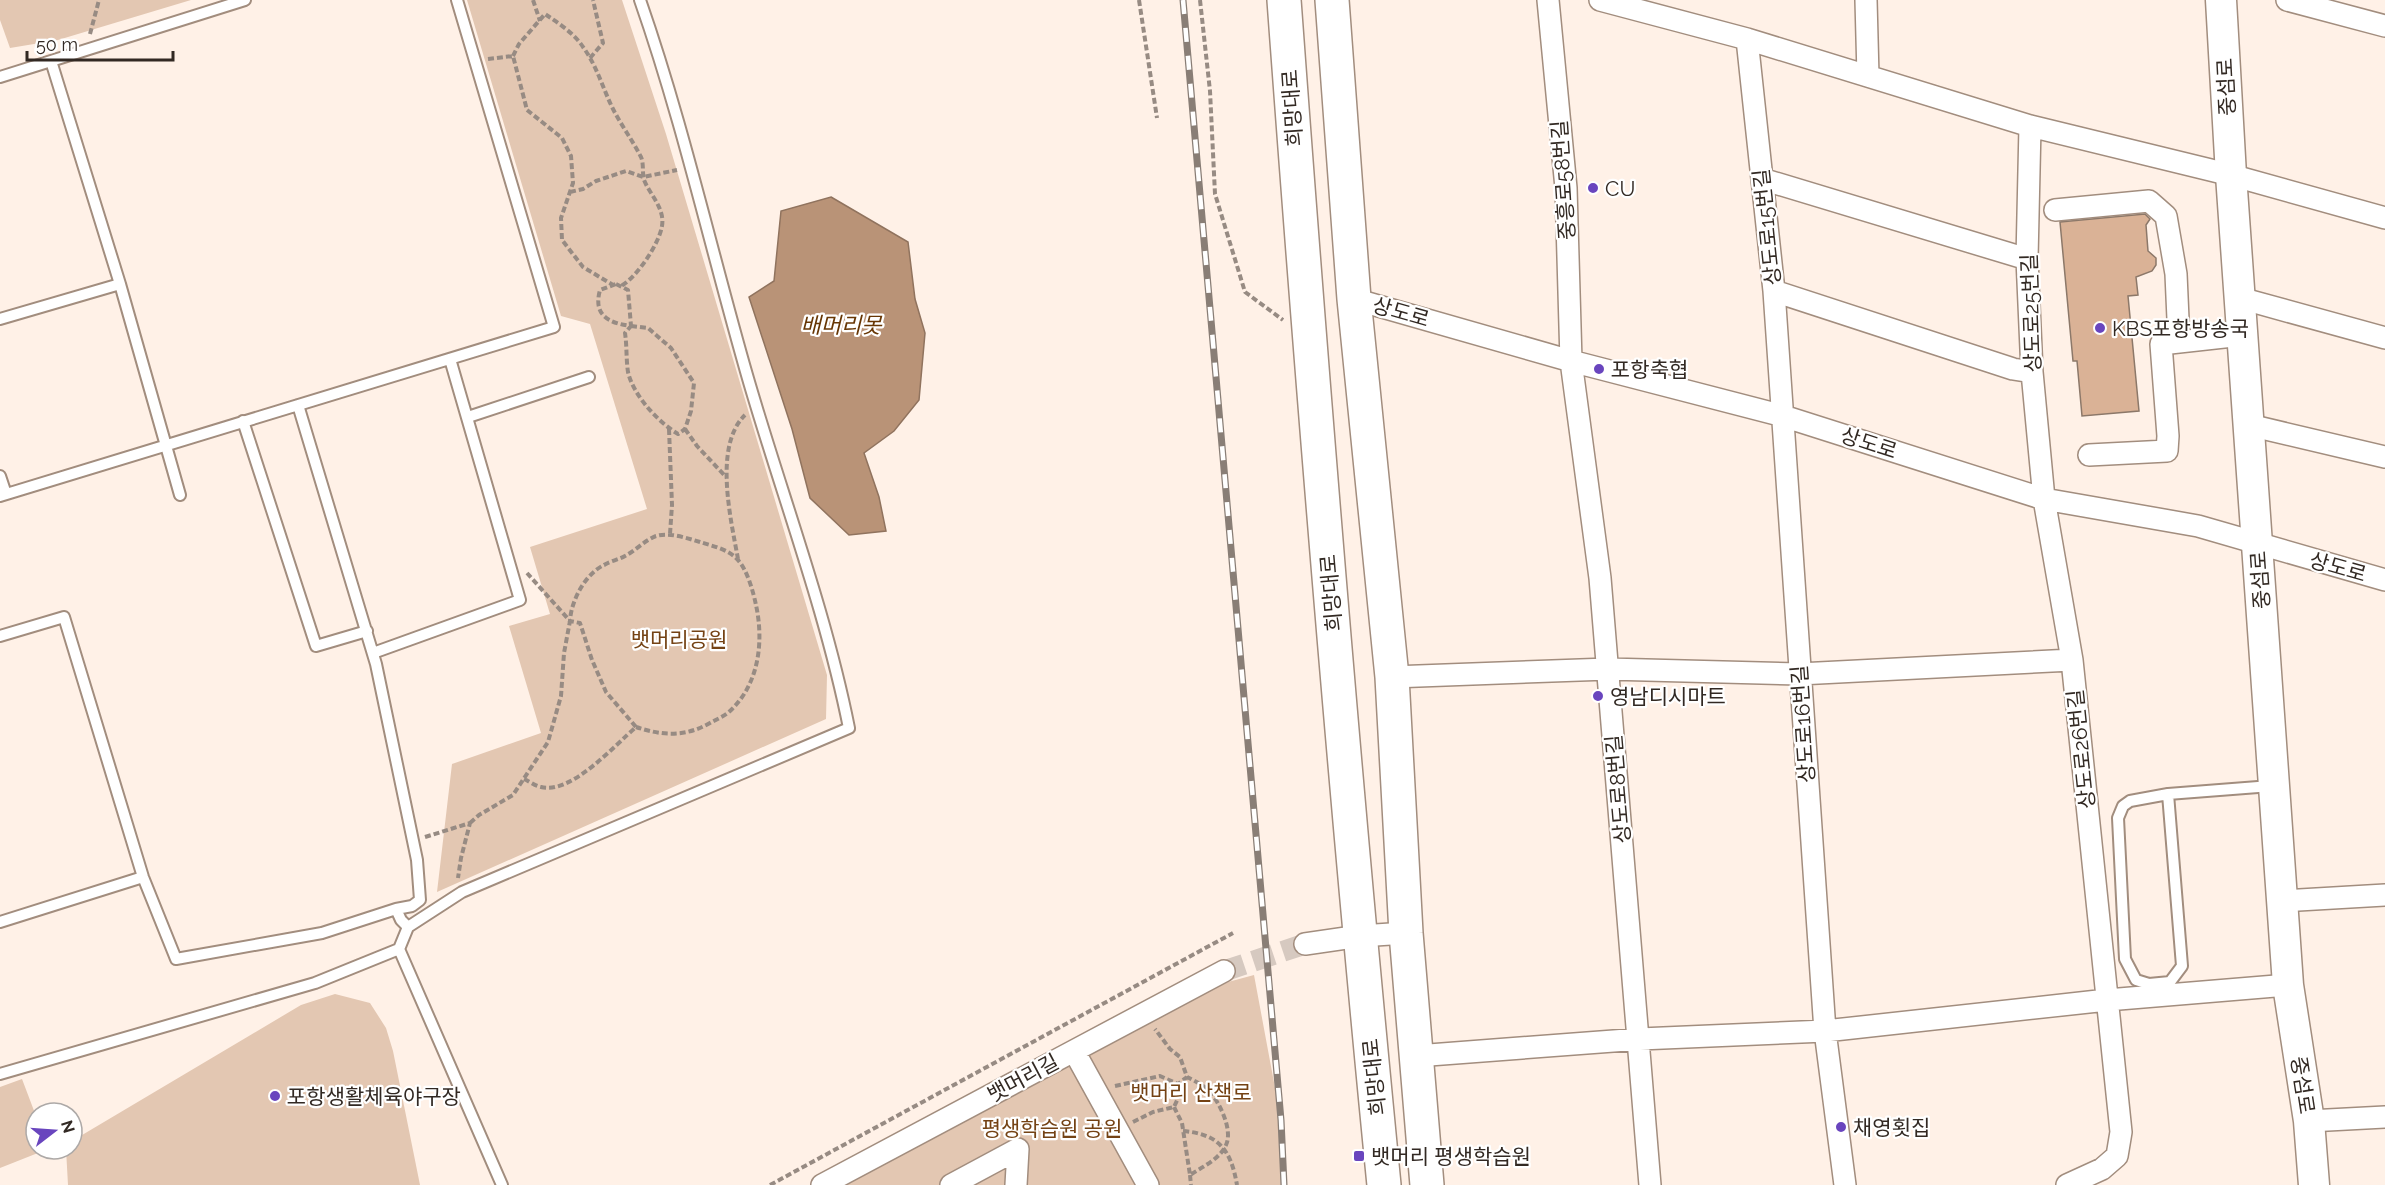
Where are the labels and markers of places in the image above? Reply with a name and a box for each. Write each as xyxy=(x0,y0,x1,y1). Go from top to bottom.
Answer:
place label: CU xyxy=(1605,176,1635,201)
marker: CU xyxy=(1586,181,1600,195)
place label: KBS포항방송국 xyxy=(2112,316,2249,341)
marker: KBS포항방송국 xyxy=(2093,321,2107,335)
place label: 포항축협 xyxy=(1611,357,1688,382)
marker: 포항축협 xyxy=(1592,362,1606,376)
place label: 영남디시마트 xyxy=(1610,684,1726,709)
marker: 영남디시마트 xyxy=(1591,689,1605,703)
place label: 포항생활체육야구장 xyxy=(287,1084,461,1109)
marker: 포항생활체육야구장 xyxy=(268,1089,282,1103)
place label: 채영횟집 xyxy=(1853,1115,1930,1140)
marker: 채영횟집 xyxy=(1834,1120,1848,1134)
place label: 뱃머리 평생학습원 xyxy=(1371,1144,1531,1169)
marker: 뱃머리 평생학습원 xyxy=(1352,1149,1366,1163)

